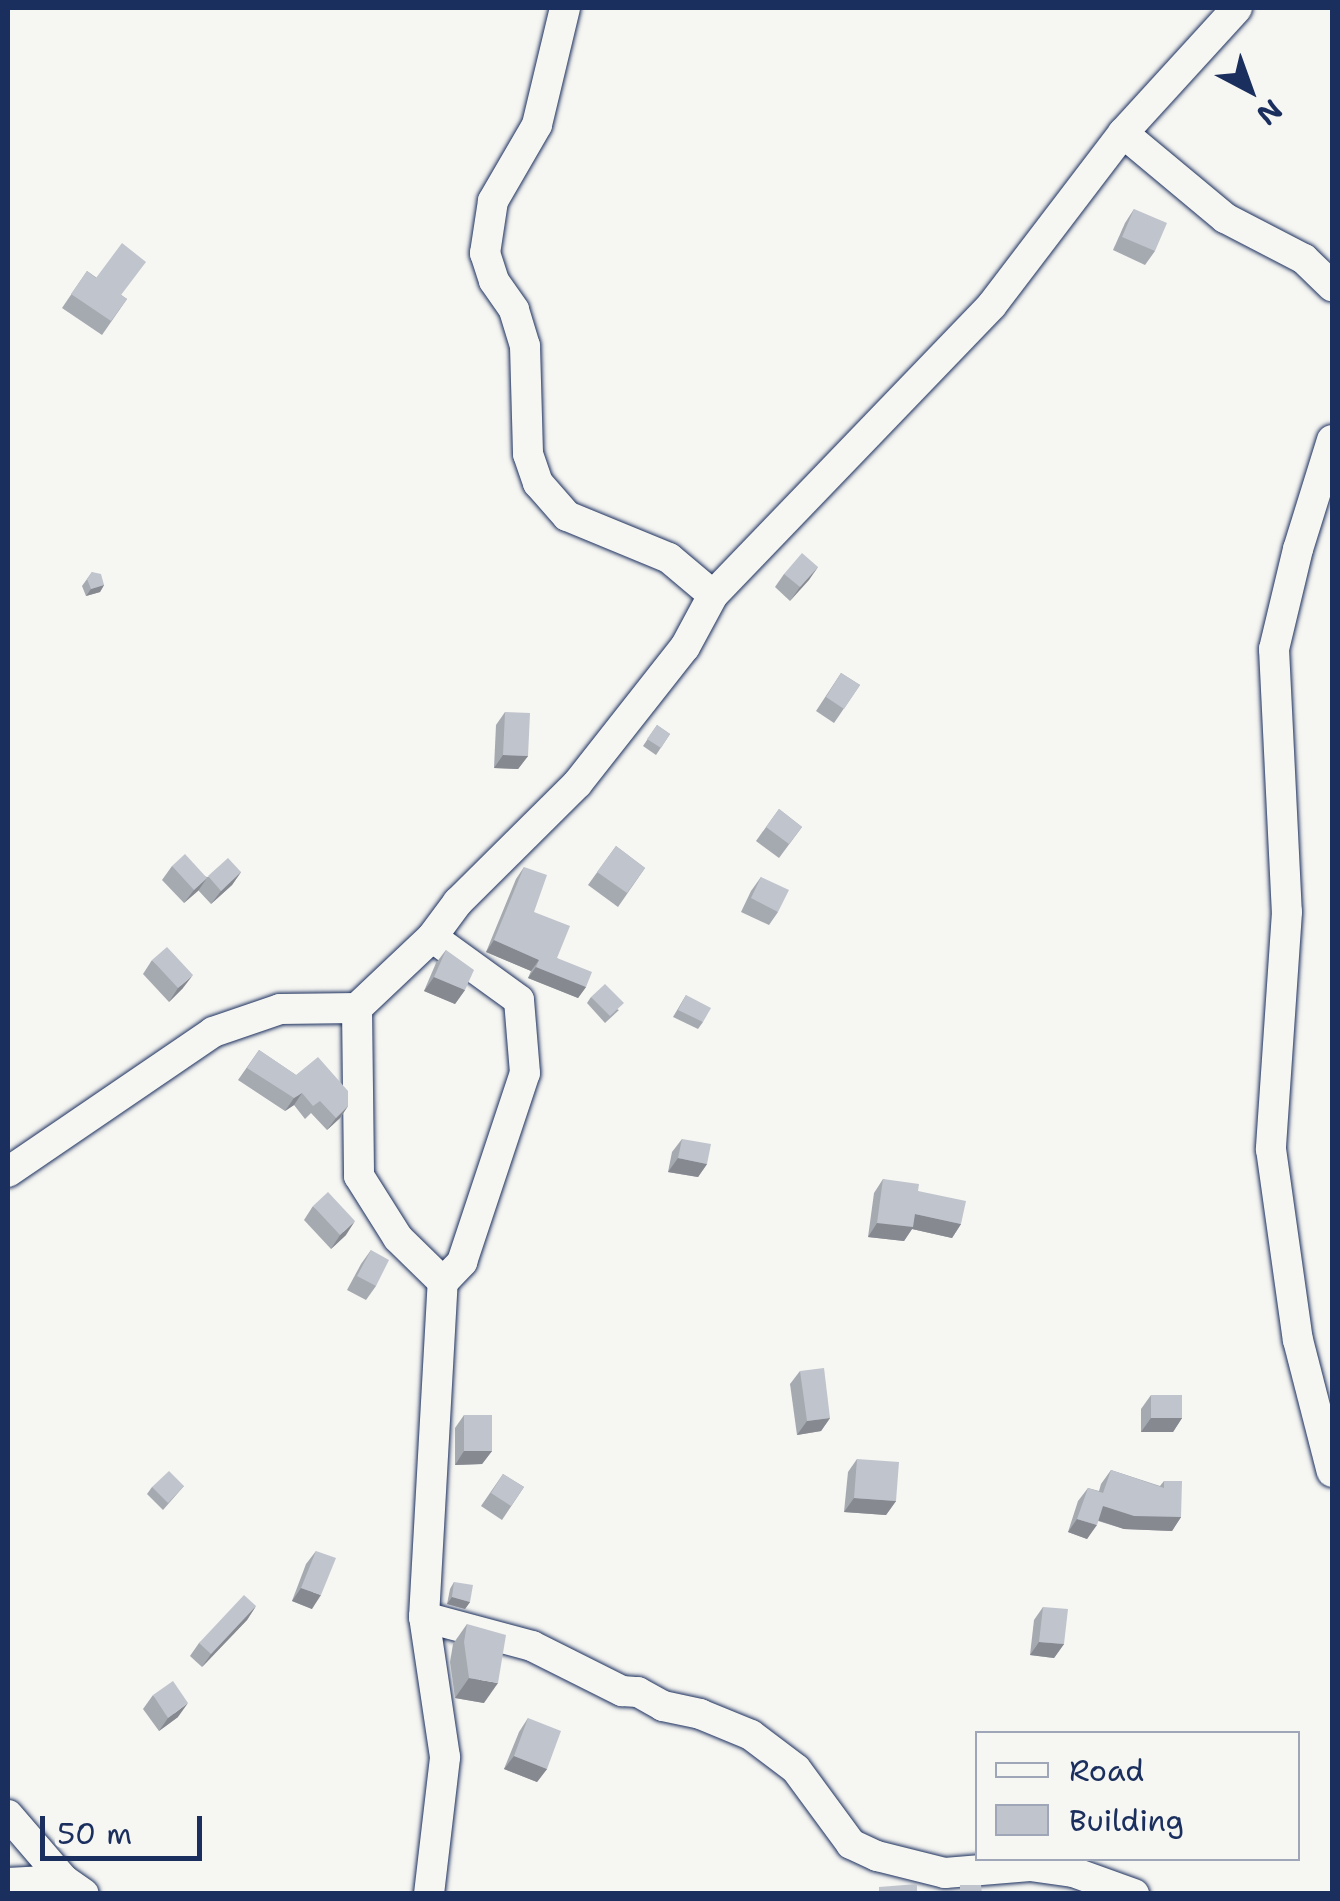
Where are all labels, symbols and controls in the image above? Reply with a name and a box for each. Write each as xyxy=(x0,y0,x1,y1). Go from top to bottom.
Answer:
north arrow xyxy=(1200,40,1300,140)
text: N xyxy=(1249,91,1291,134)
legend xyxy=(975,1731,1300,1861)
text: Road xyxy=(1069,1750,1144,1791)
scale bar xyxy=(45,1796,208,1858)
text: Building xyxy=(1069,1800,1184,1841)
text: 50 m xyxy=(57,1813,132,1854)

